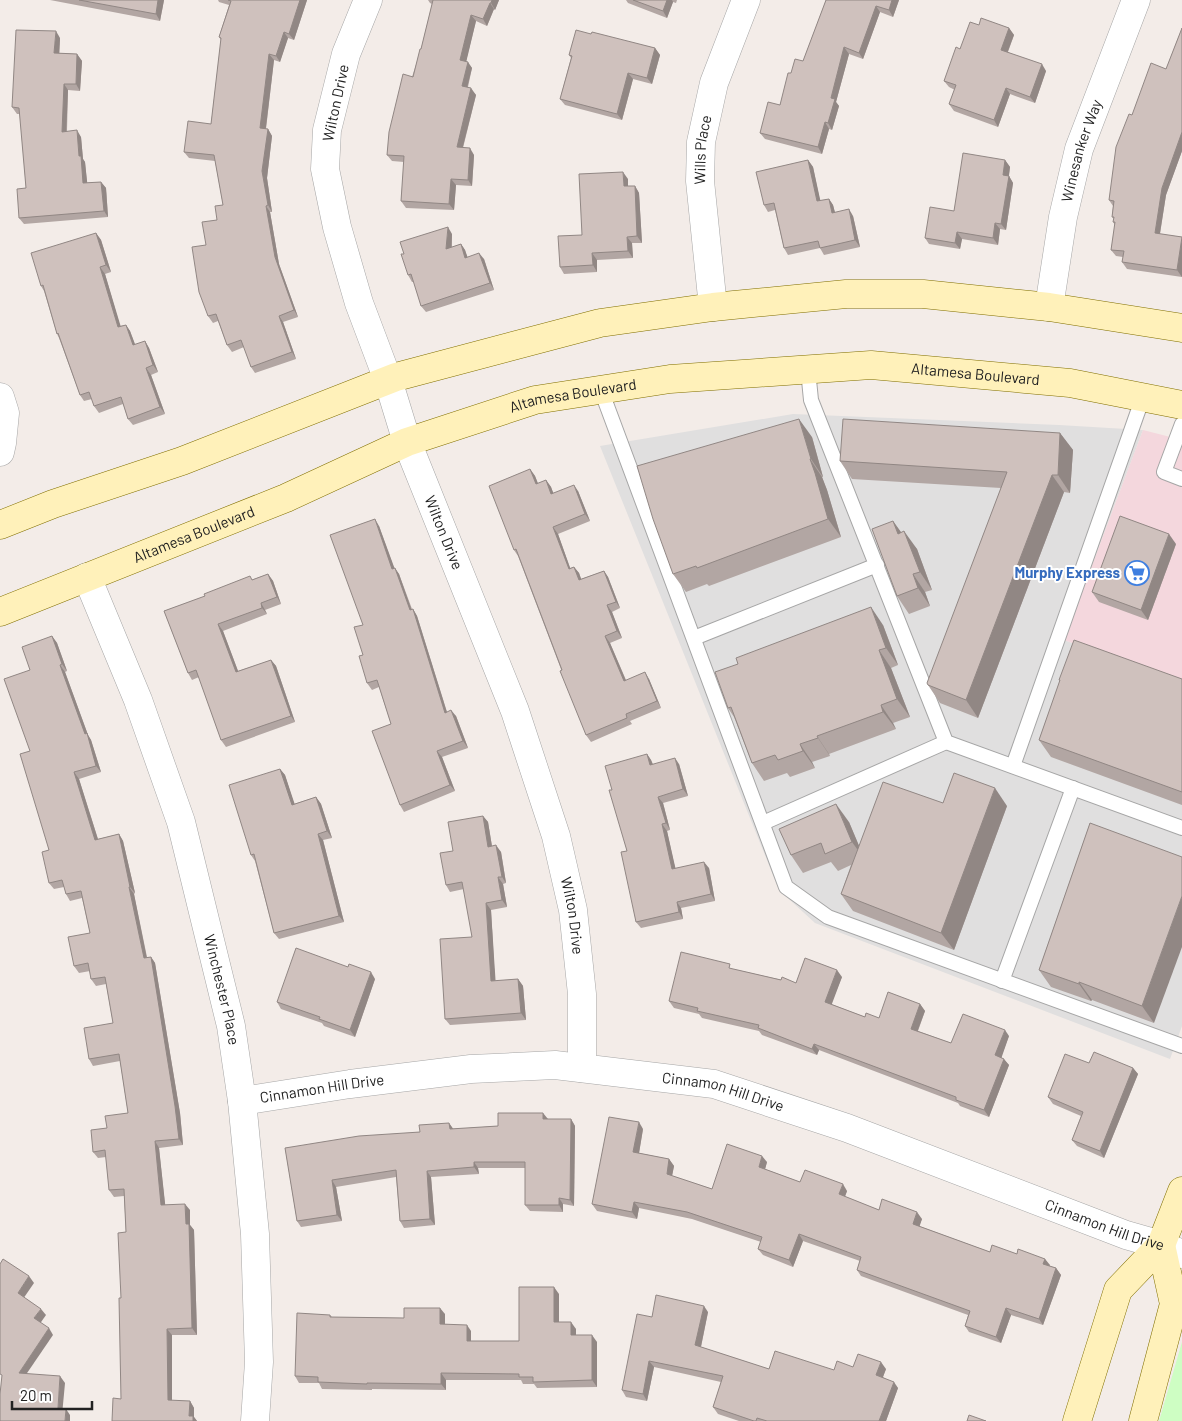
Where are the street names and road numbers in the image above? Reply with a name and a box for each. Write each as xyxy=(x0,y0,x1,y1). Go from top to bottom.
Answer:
street label: Wilton Drive xyxy=(318,63,352,143)
street label: Winesanker Way xyxy=(1057,96,1105,204)
street label: Wills Place xyxy=(690,113,715,185)
street label: Altamesa Boulevard xyxy=(911,359,1041,388)
street label: Altamesa Boulevard xyxy=(507,374,638,416)
street label: Wilton Drive xyxy=(421,493,467,572)
street label: Altamesa Boulevard xyxy=(131,501,257,566)
street label: Wilton Drive xyxy=(558,875,588,955)
street label: Winchester Place xyxy=(201,932,244,1046)
street label: Cinnamon Hill Drive xyxy=(661,1068,787,1115)
street label: Cinnamon Hill Drive xyxy=(259,1070,385,1106)
street label: Cinnamon Hill Drive xyxy=(1043,1195,1167,1253)

